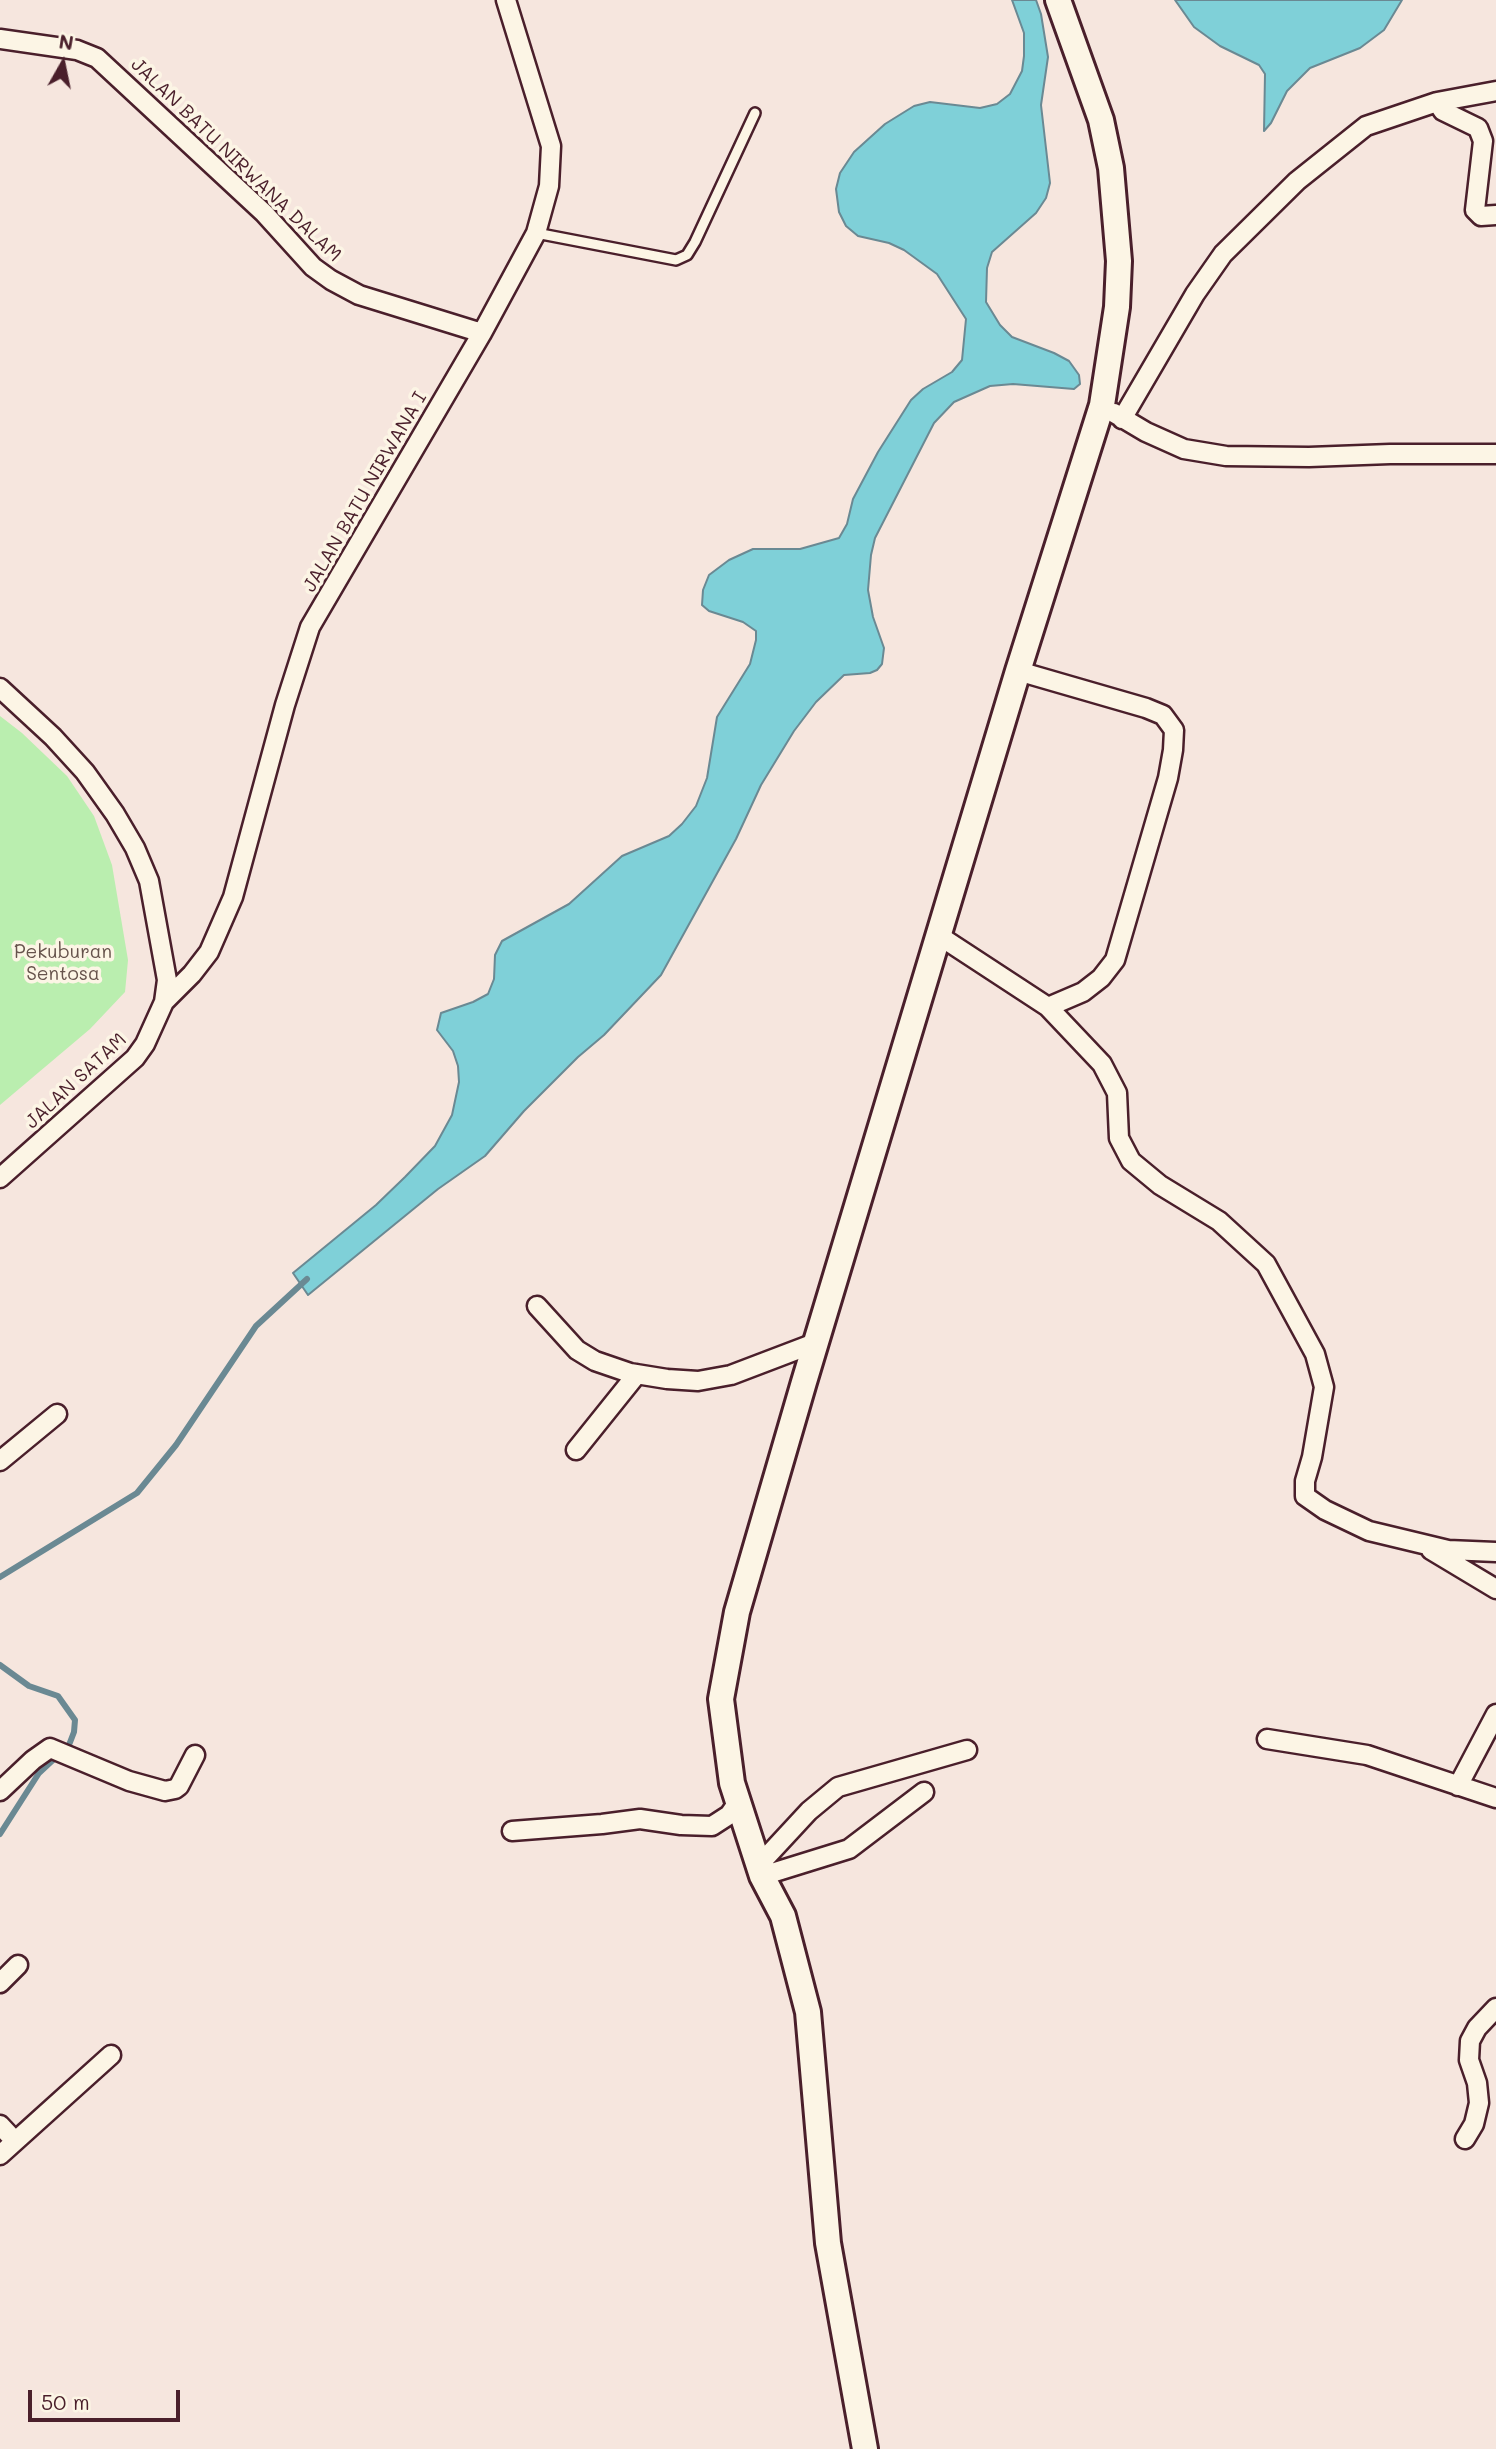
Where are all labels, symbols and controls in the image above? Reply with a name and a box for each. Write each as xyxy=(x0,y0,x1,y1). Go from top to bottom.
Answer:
north arrow xyxy=(28,28,98,98)
text: N xyxy=(57,28,75,55)
street label: JALAN BATU NIRWANA DALAM xyxy=(126,53,346,267)
street label: JALAN BATU NIRWANA I xyxy=(298,388,432,596)
park label: Pekuburan Sentosa xyxy=(14,941,112,985)
street label: JALAN SATAM xyxy=(21,1028,131,1134)
scale bar xyxy=(32,2376,184,2420)
text: 50 m xyxy=(41,2388,90,2415)

